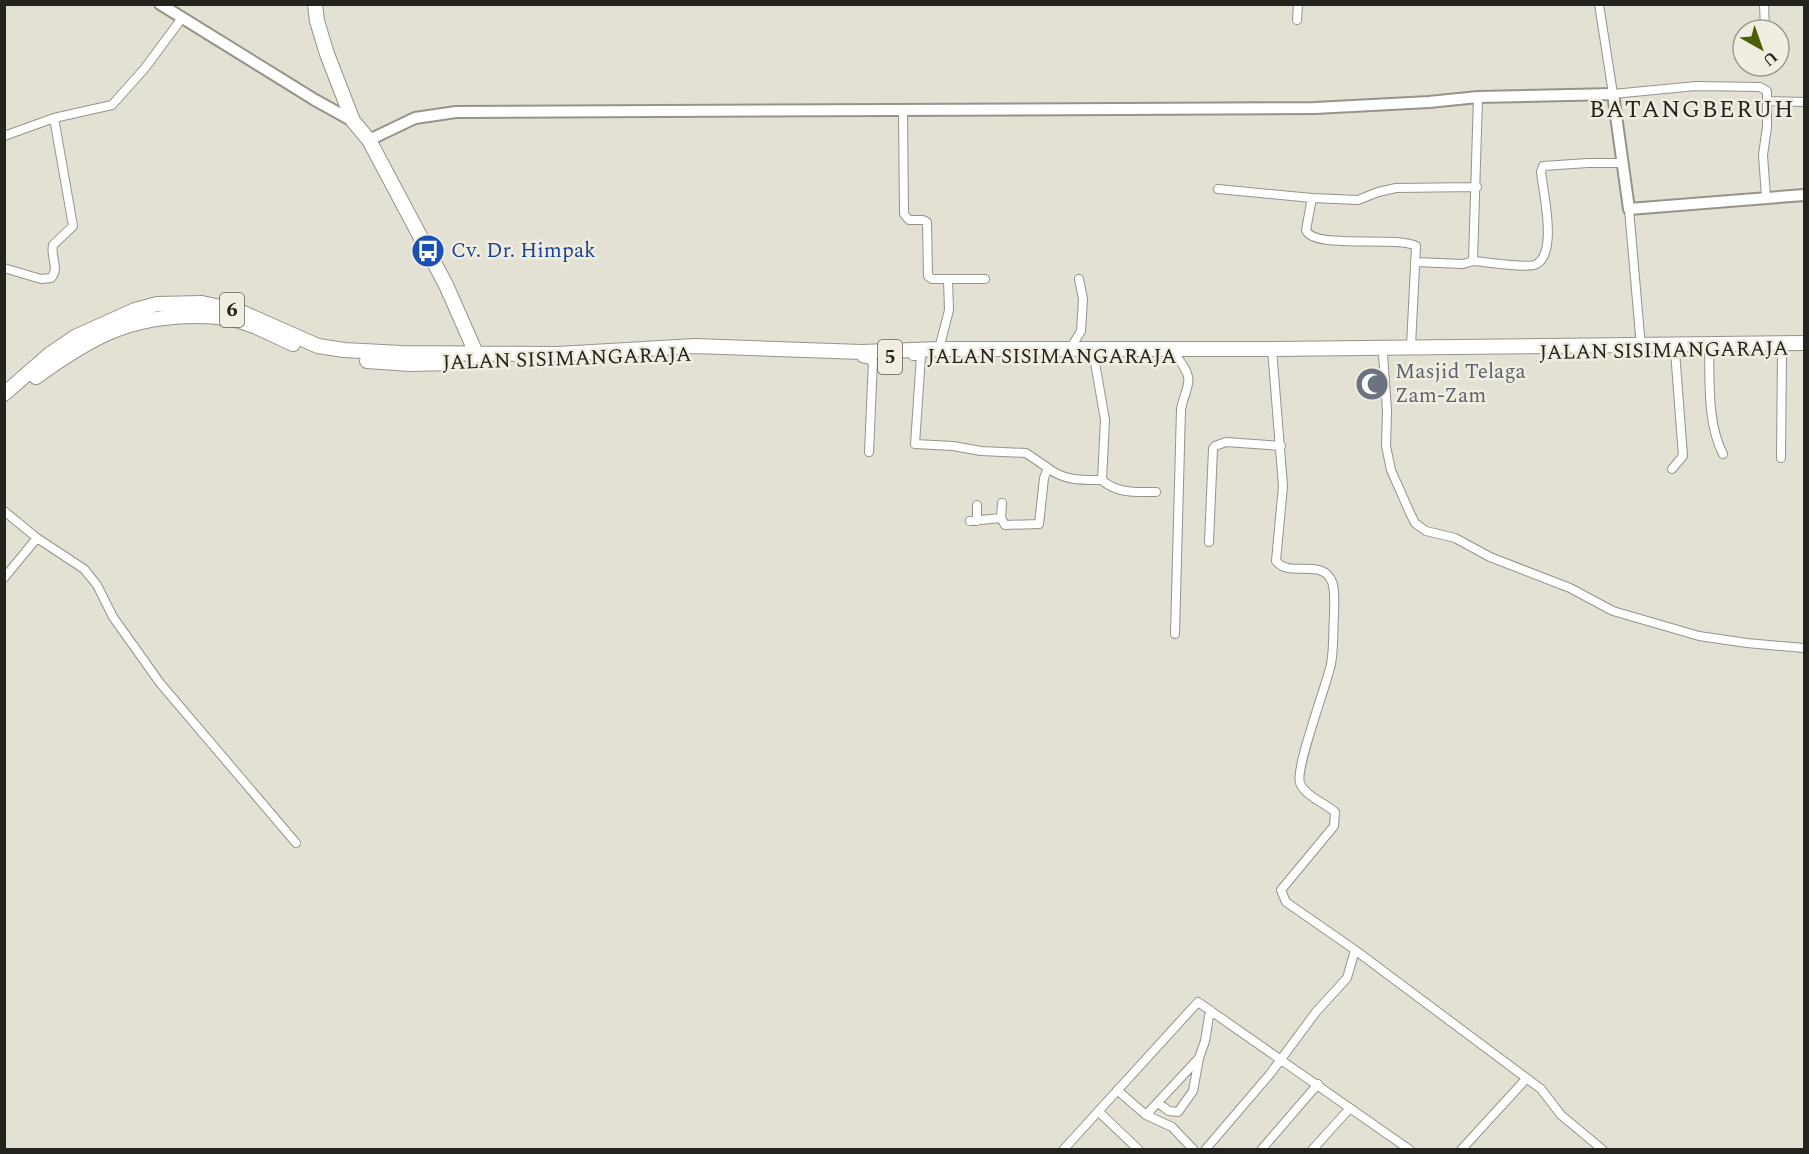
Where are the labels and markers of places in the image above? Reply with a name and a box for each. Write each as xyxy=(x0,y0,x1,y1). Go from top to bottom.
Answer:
bus stop icon: Cv. Dr. Himpak xyxy=(410,233,446,269)
place label: Cv. Dr. Himpak xyxy=(451,235,596,267)
place label: Masjid Telaga Zam-Zam xyxy=(1395,356,1526,412)
mosque icon: Masjid Telaga Zam-Zam xyxy=(1354,366,1390,402)

